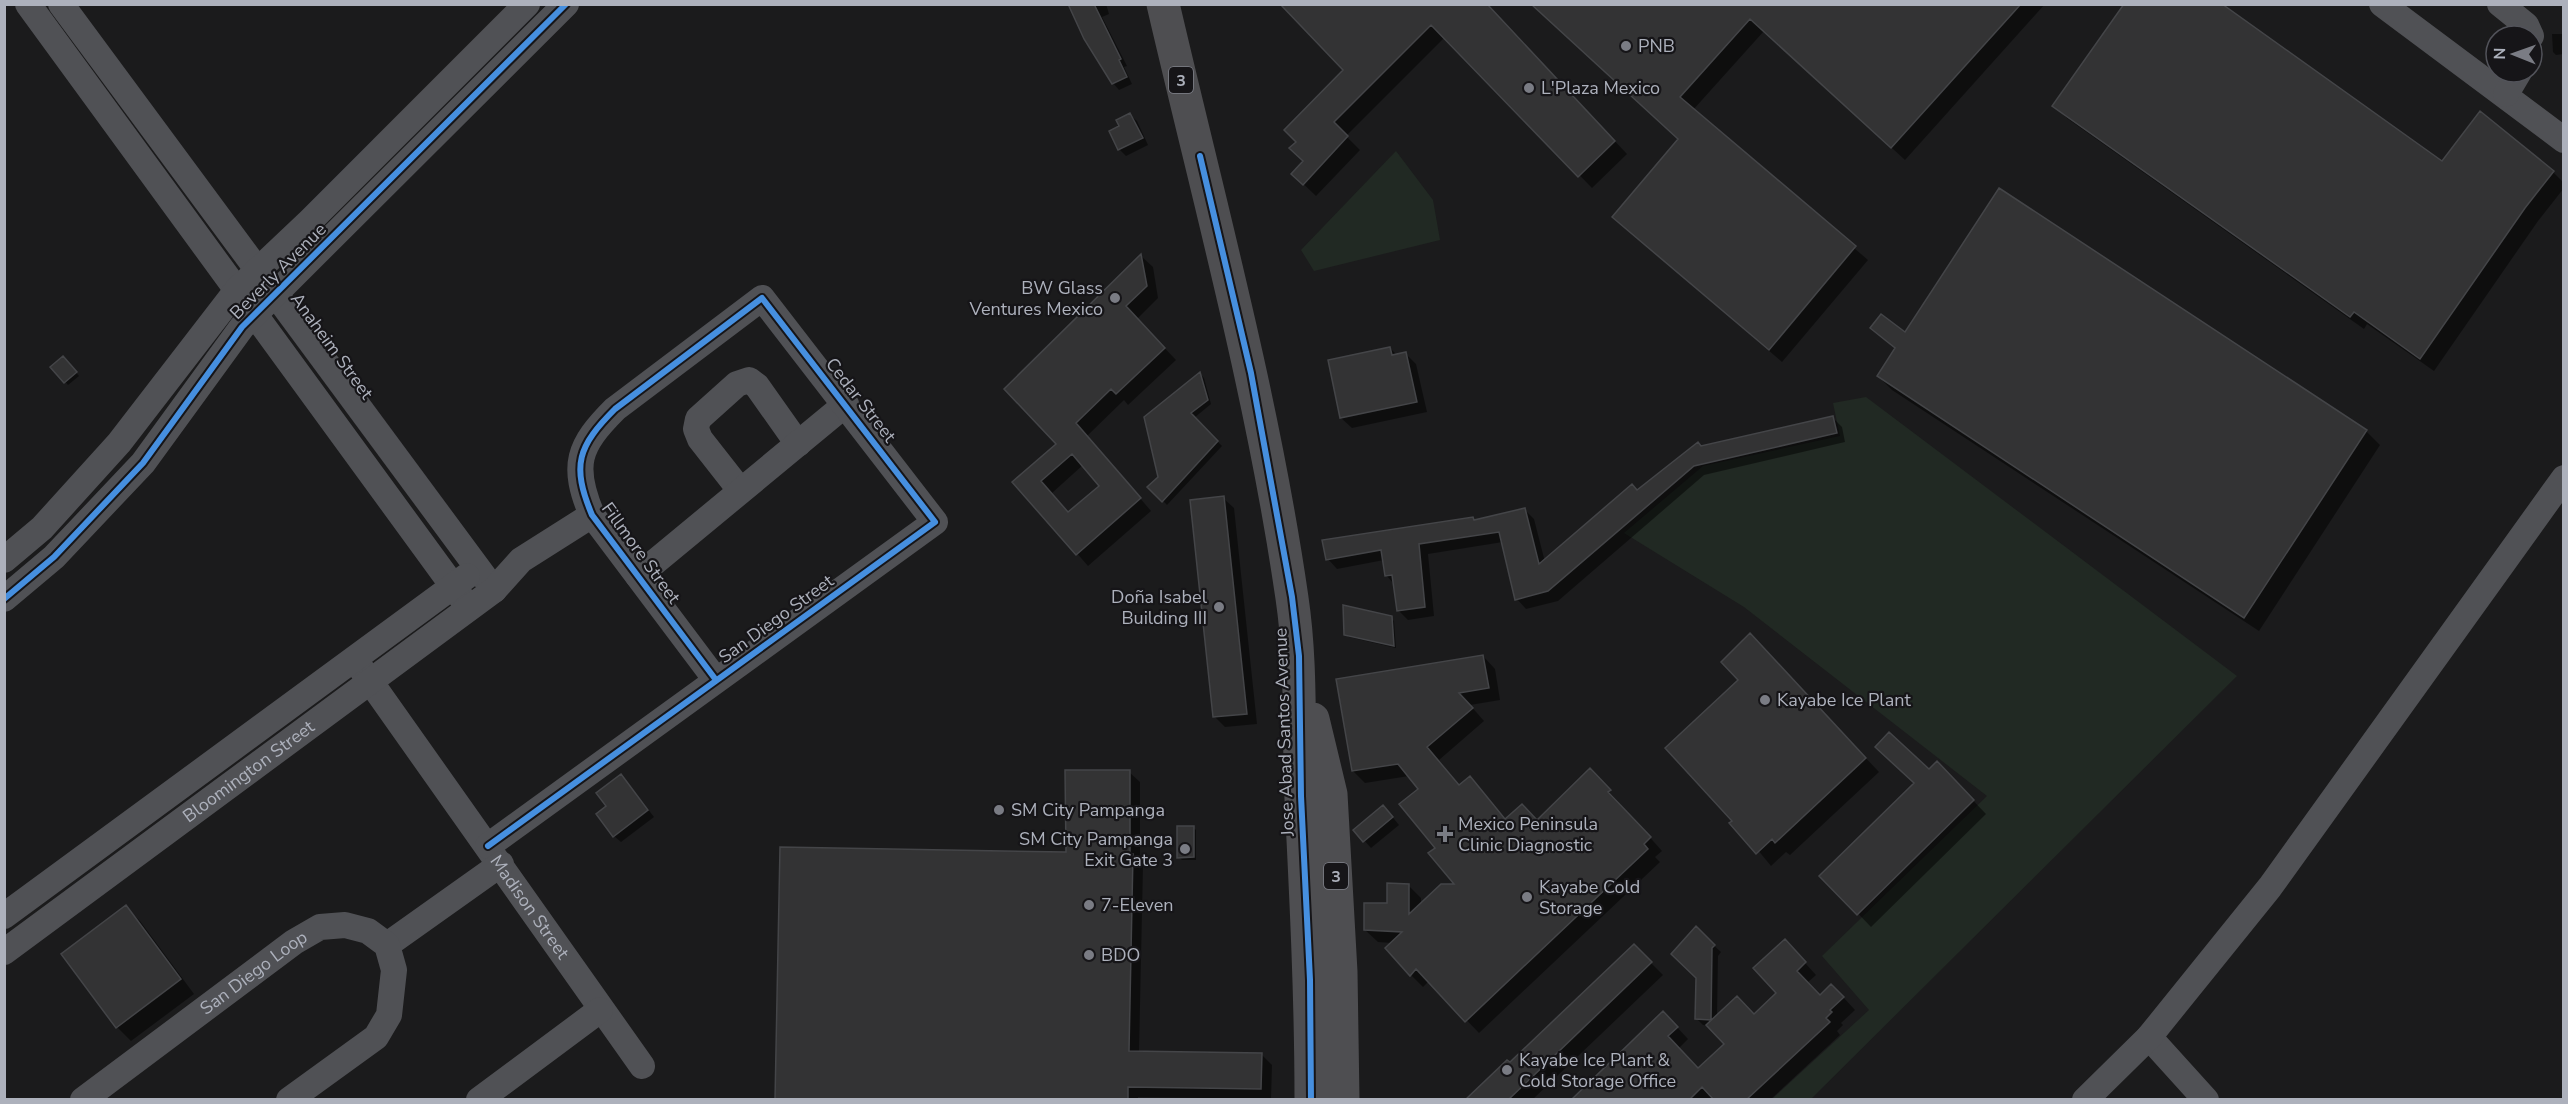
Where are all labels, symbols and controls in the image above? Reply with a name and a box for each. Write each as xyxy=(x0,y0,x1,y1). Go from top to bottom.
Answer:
north arrow xyxy=(2484,24,2544,84)
place label: PNB xyxy=(1638,34,1675,58)
marker: PNB xyxy=(1619,39,1633,53)
text: N xyxy=(2489,48,2511,60)
road number: 3 xyxy=(1169,67,1193,93)
place label: L'Plaza Mexico xyxy=(1541,76,1660,100)
marker: L'Plaza Mexico xyxy=(1522,81,1536,95)
street label: Beverly Avenue xyxy=(225,218,331,324)
place label: BW Glass Ventures Mexico xyxy=(969,276,1103,321)
street label: Anaheim Street xyxy=(285,288,379,405)
marker: BW Glass Ventures Mexico xyxy=(1108,291,1122,305)
street label: Cedar Street xyxy=(820,353,902,448)
street label: Fillmore Street xyxy=(596,498,686,609)
street label: San Diego Street xyxy=(714,569,839,669)
place label: Doña Isabel Building III xyxy=(1111,585,1208,630)
marker: Doña Isabel Building III xyxy=(1212,600,1226,614)
street label: Jose Abad Santos Avenue xyxy=(1268,627,1300,838)
place label: Kayabe Ice Plant xyxy=(1777,688,1911,712)
marker: Kayabe Ice Plant xyxy=(1758,693,1772,707)
street label: Bloomington Street xyxy=(178,714,320,828)
place label: SM City Pampanga xyxy=(1011,798,1165,822)
marker: SM City Pampanga xyxy=(992,803,1006,817)
place label: Mexico Peninsula Clinic Diagnostic xyxy=(1458,812,1598,857)
marker: Mexico Peninsula Clinic Diagnostic xyxy=(1436,825,1454,843)
place label: SM City Pampanga Exit Gate 3 xyxy=(1019,827,1173,872)
marker: SM City Pampanga Exit Gate 3 xyxy=(1178,842,1192,856)
street label: Madison Street xyxy=(485,850,575,965)
road number: 3 xyxy=(1324,863,1348,889)
place label: Kayabe Cold Storage xyxy=(1539,875,1640,920)
marker: Kayabe Cold Storage xyxy=(1520,890,1534,904)
place label: 7-Eleven xyxy=(1101,893,1174,917)
marker: 7-Eleven xyxy=(1082,898,1096,912)
street label: San Diego Loop xyxy=(195,925,312,1020)
place label: BDO xyxy=(1101,943,1140,967)
marker: BDO xyxy=(1082,948,1096,962)
place label: Kayabe Ice Plant & Cold Storage Office xyxy=(1519,1048,1676,1093)
marker: Kayabe Ice Plant & Cold Storage Office xyxy=(1500,1063,1514,1077)

